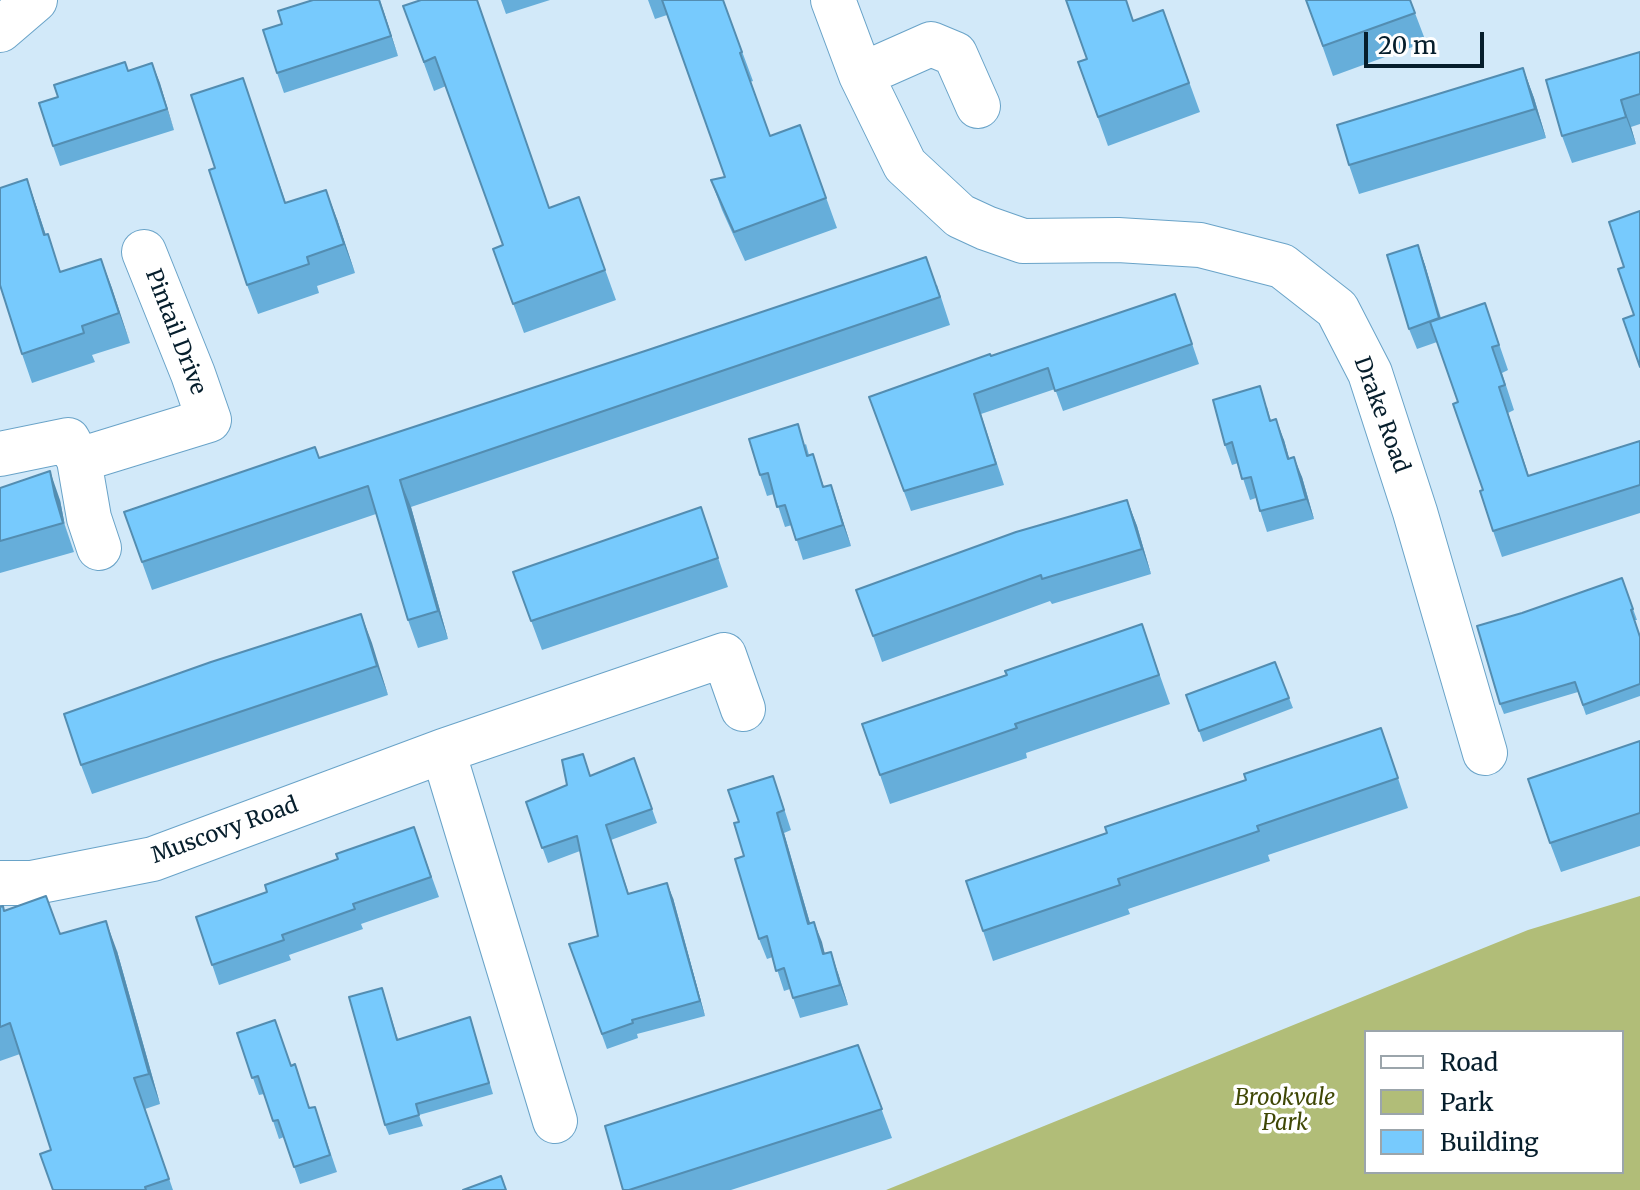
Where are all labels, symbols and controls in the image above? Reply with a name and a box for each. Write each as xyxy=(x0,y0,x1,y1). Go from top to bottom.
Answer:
scale bar xyxy=(1368,16,1488,66)
text: 20 m xyxy=(1378,30,1437,61)
street label: Pintail Drive xyxy=(139,266,211,398)
street label: Drake Road xyxy=(1348,353,1414,477)
street label: Muscovy Road xyxy=(148,792,302,870)
legend xyxy=(1364,1030,1624,1174)
text: Road xyxy=(1440,1047,1498,1078)
park label: Brookvale Park xyxy=(1235,1086,1335,1138)
text: Park xyxy=(1440,1087,1493,1118)
text: Building xyxy=(1440,1127,1539,1158)

